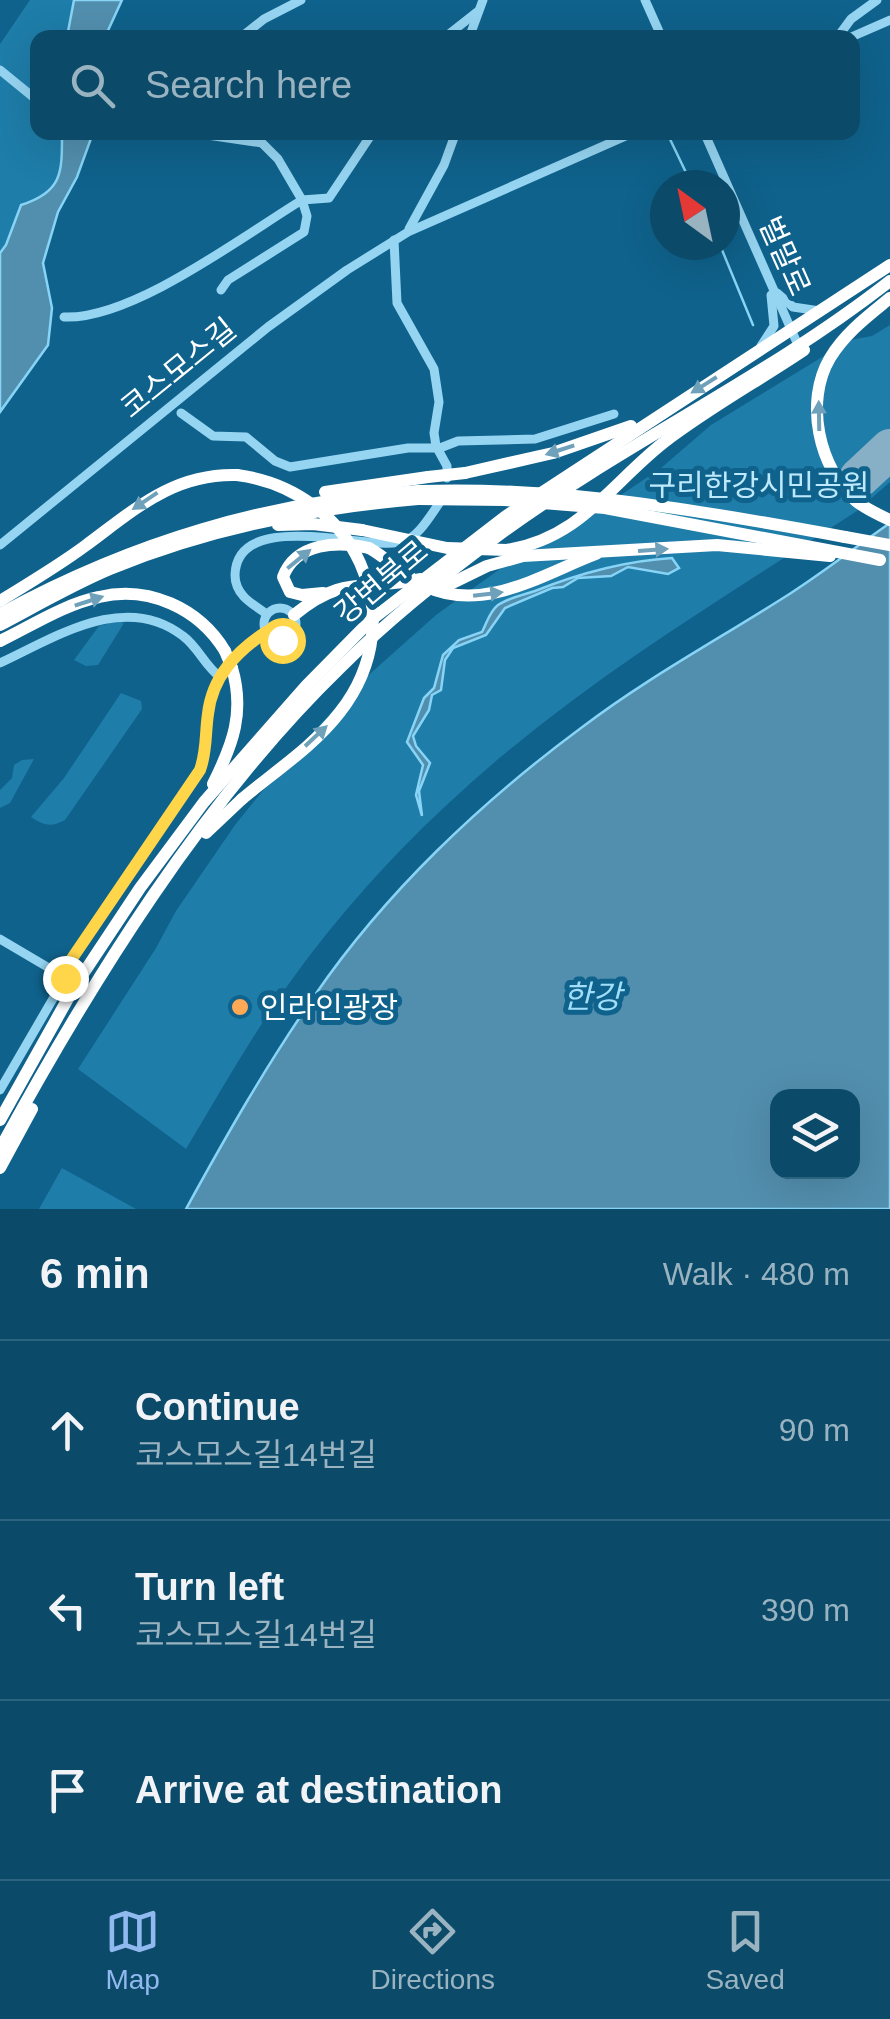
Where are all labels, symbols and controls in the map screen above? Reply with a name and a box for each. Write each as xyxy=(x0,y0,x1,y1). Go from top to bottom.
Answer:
search box xyxy=(30,30,860,140)
icon: search xyxy=(65,58,120,113)
text: Search here xyxy=(145,64,352,106)
north arrow xyxy=(650,170,740,260)
street label: 벌말로 xyxy=(753,211,817,301)
street label: 코스모스길 xyxy=(114,312,242,424)
one-way arrow xyxy=(690,376,718,393)
one-way arrow xyxy=(811,399,827,431)
one-way arrow xyxy=(544,444,574,459)
park label: 구리한강시민공원 xyxy=(649,469,869,502)
one-way arrow xyxy=(132,491,159,509)
street label: 강변북로 xyxy=(328,534,434,630)
one-way arrow xyxy=(638,541,670,557)
one-way arrow xyxy=(285,549,311,570)
one-way arrow xyxy=(473,585,504,601)
one-way arrow xyxy=(74,592,104,607)
route start xyxy=(260,618,306,664)
one-way arrow xyxy=(304,725,328,748)
route end xyxy=(43,956,89,1002)
water label: 한강 xyxy=(563,979,626,1015)
place label: 인라인광장 xyxy=(260,991,398,1024)
marker: 인라인광장 xyxy=(229,996,251,1018)
map controls xyxy=(770,1089,860,1179)
button: layers xyxy=(770,1089,860,1179)
text: 6 min xyxy=(40,1250,150,1297)
text: Walk · 480 m xyxy=(663,1256,850,1292)
text: Continue xyxy=(135,1386,300,1428)
icon: ahead xyxy=(40,1403,95,1458)
text: 90 m xyxy=(779,1412,850,1448)
text: 코스모스길14번길 xyxy=(135,1437,377,1473)
text: Turn left xyxy=(135,1566,284,1608)
icon: left xyxy=(40,1583,95,1638)
text: 390 m xyxy=(761,1592,850,1628)
text: 코스모스길14번길 xyxy=(135,1617,377,1653)
icon: arrive xyxy=(40,1763,95,1818)
text: Arrive at destination xyxy=(135,1769,502,1811)
tab: Map xyxy=(105,1904,160,1996)
tab: Directions xyxy=(371,1904,495,1996)
tab: Saved xyxy=(705,1904,785,1996)

